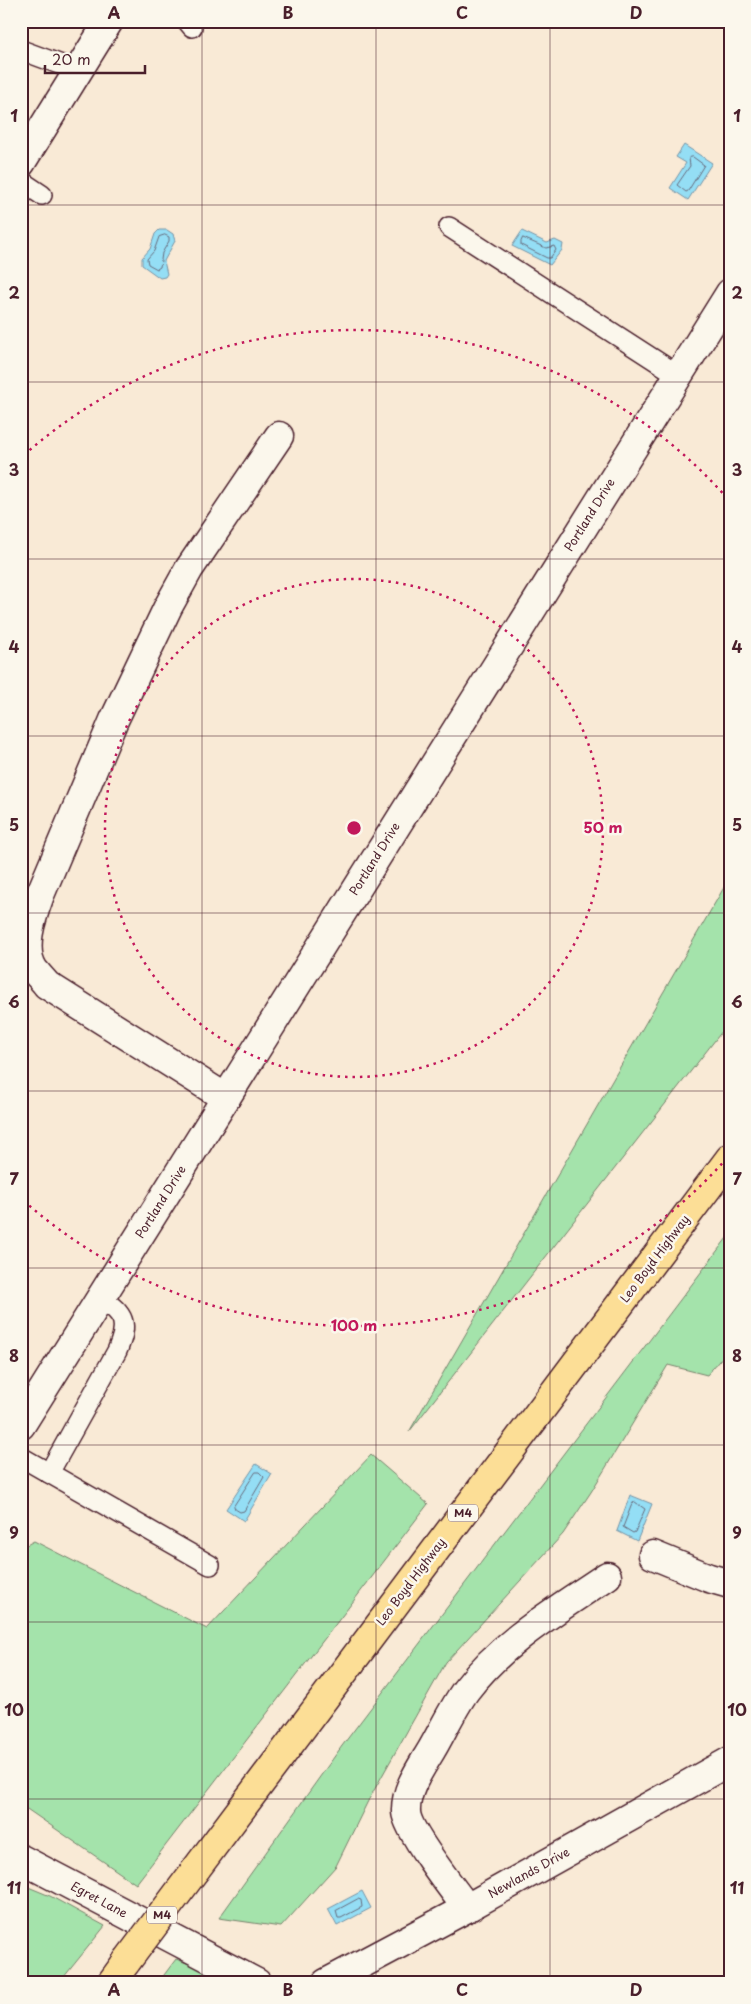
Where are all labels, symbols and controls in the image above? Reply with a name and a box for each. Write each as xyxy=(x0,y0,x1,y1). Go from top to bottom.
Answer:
text: A xyxy=(108,0,121,24)
text: B xyxy=(283,0,294,24)
text: C xyxy=(456,0,468,24)
text: D xyxy=(630,0,642,24)
scale bar xyxy=(45,42,145,74)
text: 20 m xyxy=(52,47,91,70)
text: 1 xyxy=(10,103,18,127)
text: 1 xyxy=(733,103,741,127)
text: 2 xyxy=(8,280,20,304)
text: 2 xyxy=(731,280,743,304)
text: 3 xyxy=(9,457,19,481)
text: 3 xyxy=(732,457,742,481)
street label: Portland Drive xyxy=(559,474,619,554)
text: 4 xyxy=(9,634,20,658)
text: 4 xyxy=(732,634,743,658)
text: 5 xyxy=(9,812,19,836)
text: 5 xyxy=(732,812,742,836)
text: 50 m xyxy=(584,815,622,838)
street label: Portland Drive xyxy=(344,818,404,898)
centre of rings xyxy=(345,819,363,837)
text: 6 xyxy=(8,989,20,1013)
text: 6 xyxy=(731,989,743,1013)
street label: Portland Drive xyxy=(130,1161,190,1241)
text: 7 xyxy=(9,1166,19,1190)
text: 7 xyxy=(732,1166,742,1190)
street label: Leo Boyd Highway xyxy=(615,1211,693,1306)
text: 100 m xyxy=(331,1313,377,1336)
text: 8 xyxy=(9,1343,19,1367)
text: 8 xyxy=(732,1343,742,1367)
road number: M4 xyxy=(448,1505,478,1522)
text: 9 xyxy=(9,1520,19,1544)
text: 9 xyxy=(732,1520,742,1544)
street label: Leo Boyd Highway xyxy=(371,1534,449,1629)
text: 10 xyxy=(4,1697,24,1721)
text: 10 xyxy=(727,1697,747,1721)
street label: Newlands Drive xyxy=(484,1842,573,1902)
text: 11 xyxy=(7,1875,21,1899)
text: 11 xyxy=(730,1875,744,1899)
street label: Egret Lane xyxy=(68,1877,131,1922)
road number: M4 xyxy=(147,1906,177,1924)
text: A xyxy=(108,1977,121,2001)
text: B xyxy=(283,1977,294,2001)
text: C xyxy=(456,1977,468,2001)
text: D xyxy=(630,1977,642,2001)

